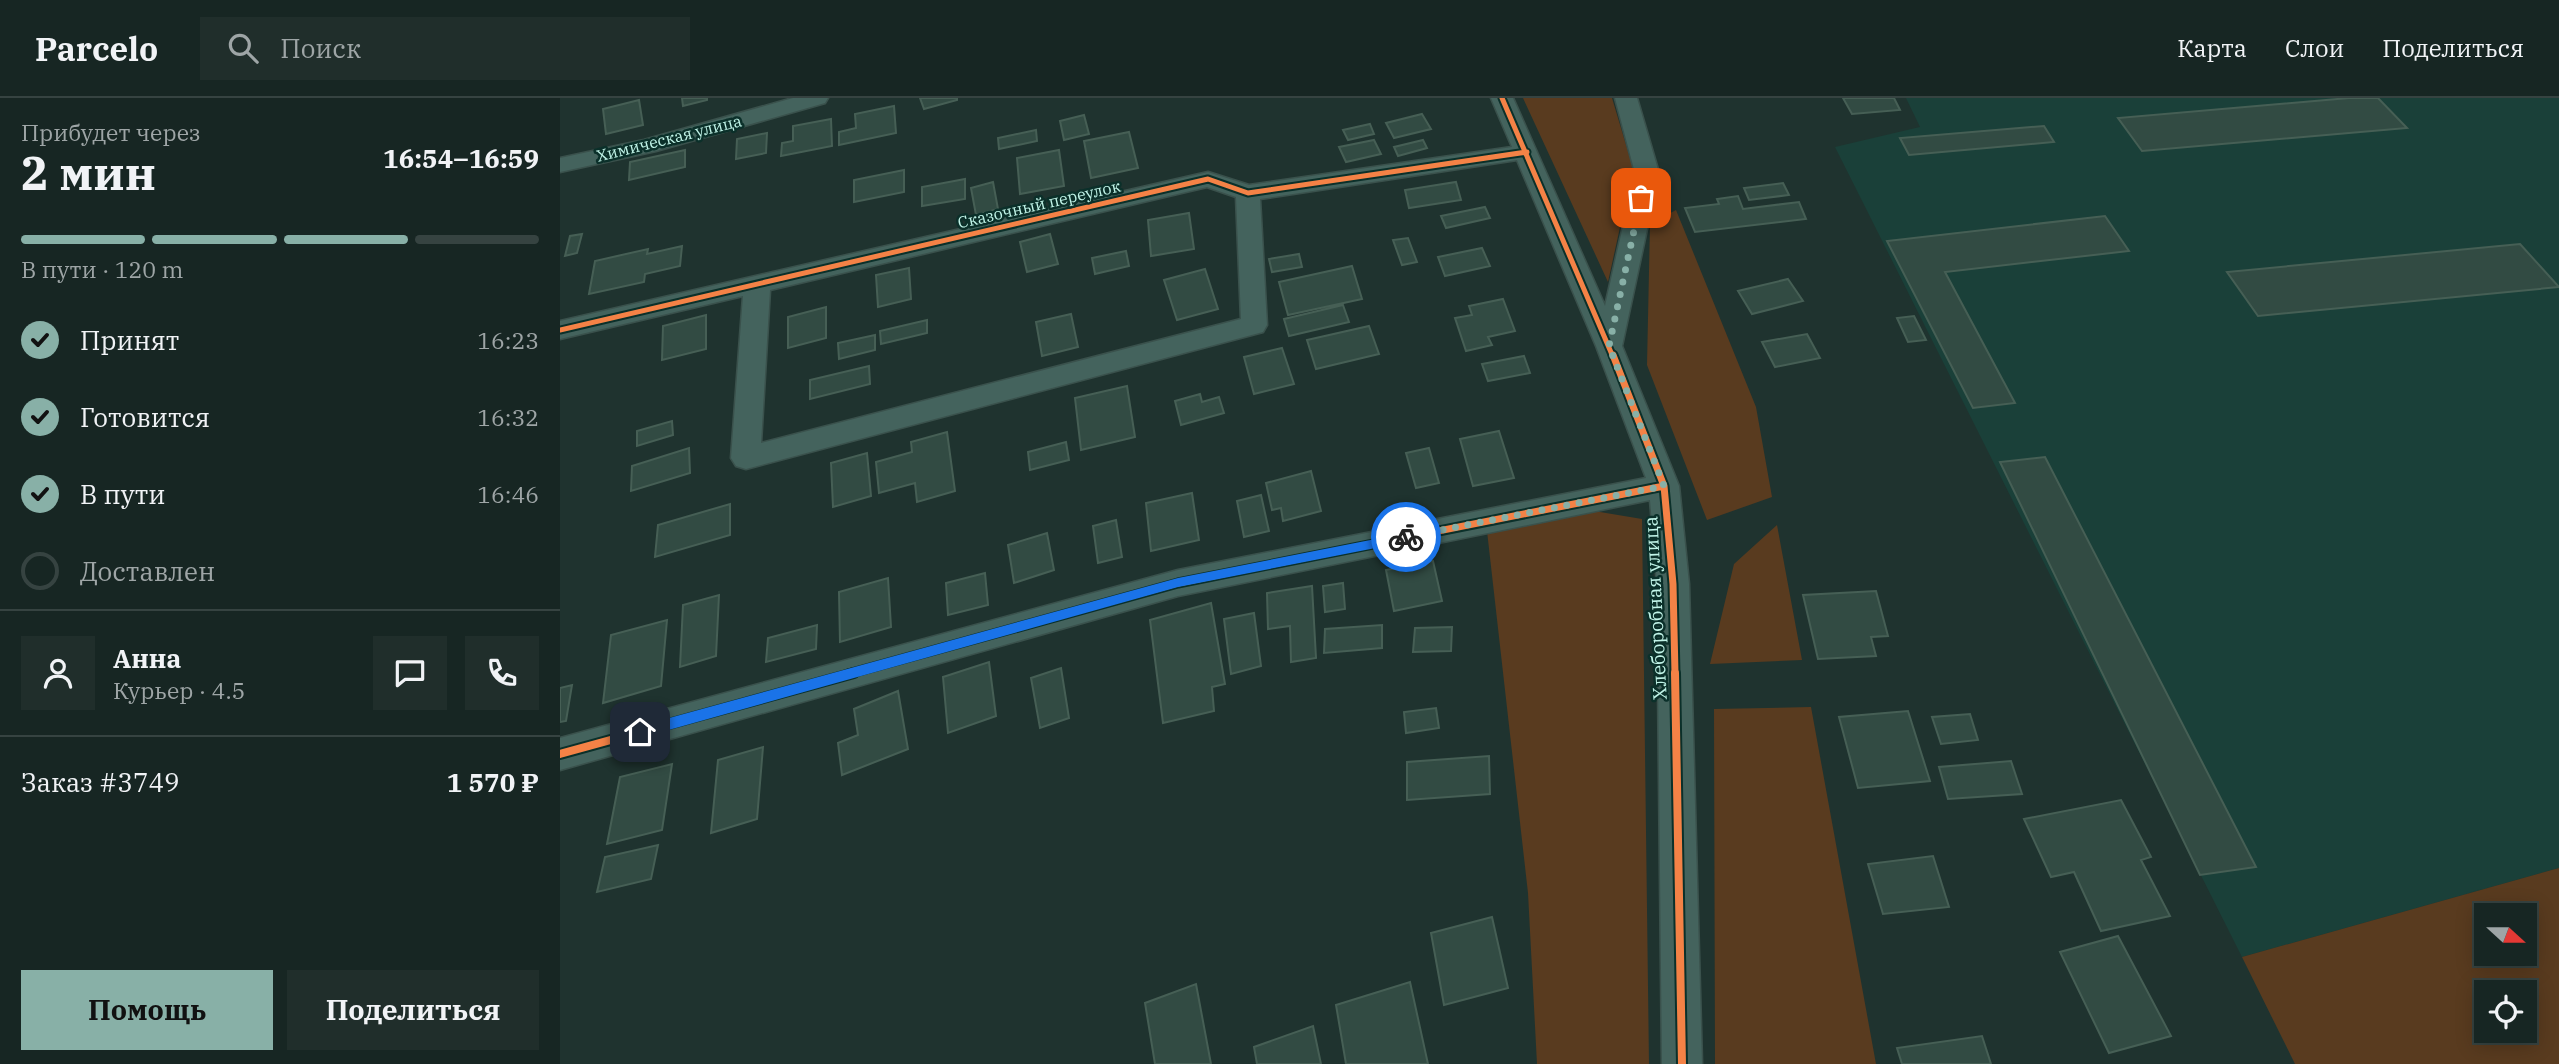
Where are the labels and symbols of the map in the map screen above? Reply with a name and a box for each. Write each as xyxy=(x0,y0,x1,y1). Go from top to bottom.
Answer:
street label: Химическая улица xyxy=(594,110,744,166)
pin xyxy=(1611,168,1671,228)
street label: Сказочный переулок xyxy=(956,175,1123,232)
courier xyxy=(1371,502,1441,572)
street label: Хлеборобная улица xyxy=(1638,516,1672,700)
pin xyxy=(610,702,670,762)
north arrow xyxy=(2474,903,2538,966)

